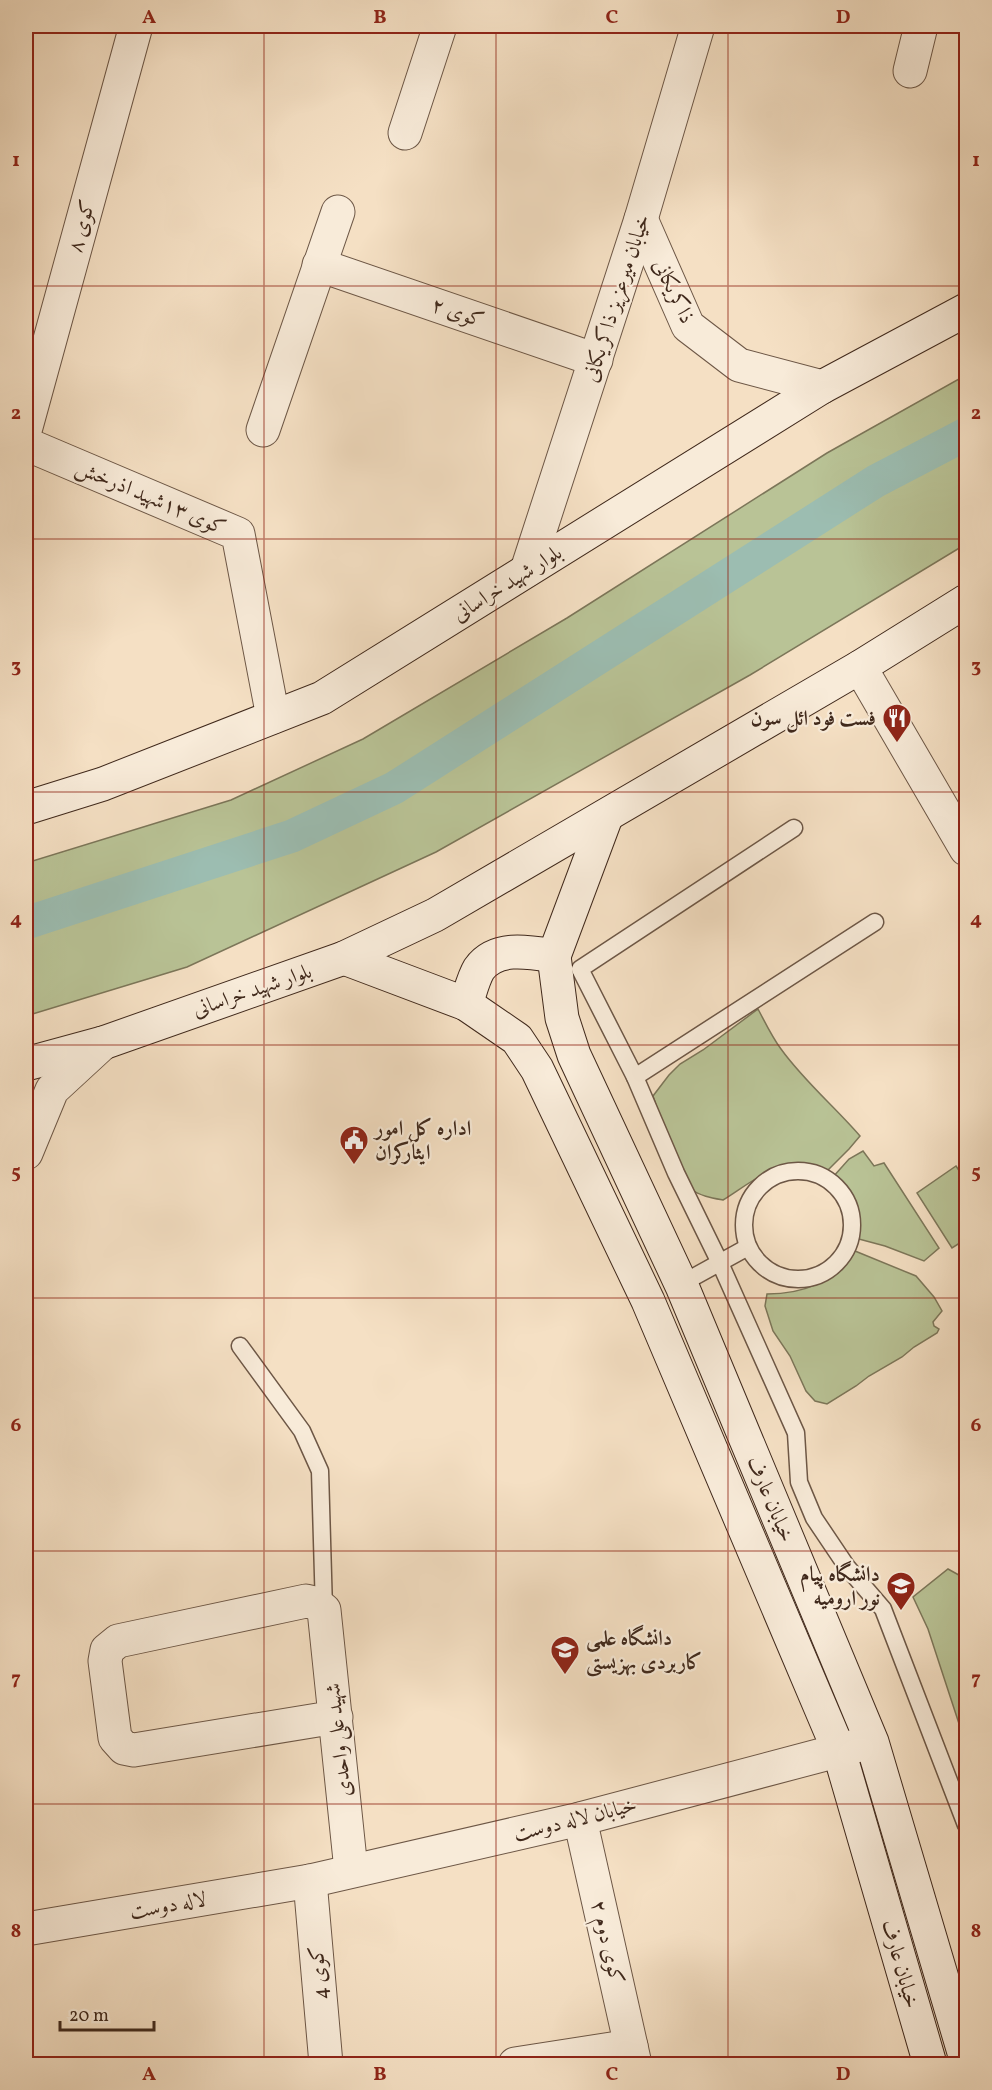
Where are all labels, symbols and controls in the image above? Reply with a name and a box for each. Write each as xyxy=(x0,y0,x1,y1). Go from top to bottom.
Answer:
text: A xyxy=(142,4,156,32)
text: B xyxy=(373,4,387,32)
text: C xyxy=(606,4,619,32)
text: D xyxy=(836,4,850,32)
text: 1 xyxy=(12,147,20,175)
text: 1 xyxy=(972,147,980,175)
street label: کوی ۸ xyxy=(62,197,103,256)
street label: خیابان میرعزیز ذاکر یکانی xyxy=(577,211,658,386)
street label: ذاکریکانی xyxy=(645,254,701,329)
street label: کوی ۲ xyxy=(427,291,488,336)
text: 2 xyxy=(11,400,21,428)
text: 2 xyxy=(971,400,981,428)
street label: کوی ۱۳شهید اذرخش xyxy=(71,454,230,543)
street label: بلوار شهید خراسانی xyxy=(447,539,568,630)
text: 3 xyxy=(11,653,21,681)
text: 3 xyxy=(971,653,981,681)
restaurant icon: فست فود ائل سون xyxy=(881,702,913,744)
place label: فست فود ائل سون xyxy=(751,705,876,734)
text: 4 xyxy=(10,906,22,934)
text: 4 xyxy=(970,906,982,934)
street label: بلوار شهید خراسانی xyxy=(189,957,316,1025)
place label: اداره کل امور ایثارکران xyxy=(373,1115,471,1168)
public building icon: اداره کل امور ایثارکران xyxy=(338,1124,370,1166)
text: 5 xyxy=(11,1159,21,1187)
text: 5 xyxy=(971,1159,981,1187)
text: 6 xyxy=(11,1412,22,1440)
text: 6 xyxy=(971,1412,982,1440)
street label: خیابان عارف xyxy=(739,1452,801,1547)
place label: دانشگاه پیام نور ارومیه xyxy=(800,1560,880,1614)
school or university icon: دانشگاه پیام نور ارومیه xyxy=(885,1570,917,1612)
place label: دانشگاه علمی کاربردی بهزیستی xyxy=(586,1624,703,1678)
school or university icon: دانشگاه علمی کاربردی بهزیستی xyxy=(549,1634,581,1676)
text: 7 xyxy=(11,1665,21,1693)
text: 7 xyxy=(971,1665,981,1693)
street label: شهید علی واحدی xyxy=(319,1682,360,1798)
street label: خیابان لاله دوست xyxy=(511,1791,640,1850)
street label: لاله دوست xyxy=(128,1885,209,1927)
street label: کوی دوم ۲ xyxy=(581,1898,630,1988)
street label: خیابان عارف xyxy=(873,1917,926,2012)
text: 8 xyxy=(11,1918,21,1946)
text: 8 xyxy=(971,1918,981,1946)
street label: کوی 4 xyxy=(303,1945,336,2001)
scale bar xyxy=(60,1994,154,2032)
text: 20 m xyxy=(69,2004,109,2029)
text: A xyxy=(142,2061,156,2089)
text: B xyxy=(373,2061,387,2089)
text: C xyxy=(606,2061,619,2089)
text: D xyxy=(836,2061,850,2089)

